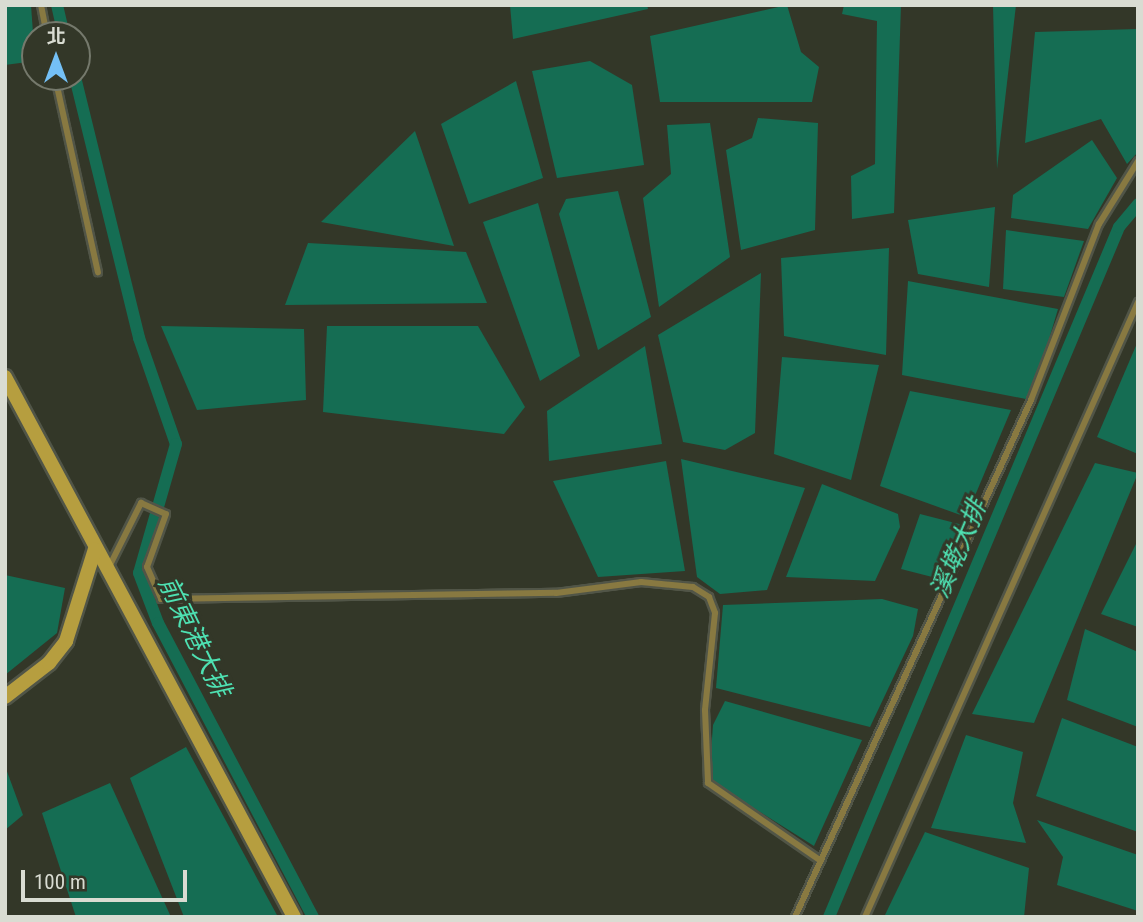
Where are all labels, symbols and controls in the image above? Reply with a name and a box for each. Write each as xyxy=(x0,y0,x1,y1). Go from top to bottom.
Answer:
north arrow xyxy=(21,21,91,91)
text: 北 xyxy=(46,25,66,48)
water label: 溪墘大排 xyxy=(924,495,994,603)
water label: 前東港大排 xyxy=(151,572,237,702)
scale bar xyxy=(24,856,191,900)
text: 100 m xyxy=(34,870,86,894)

